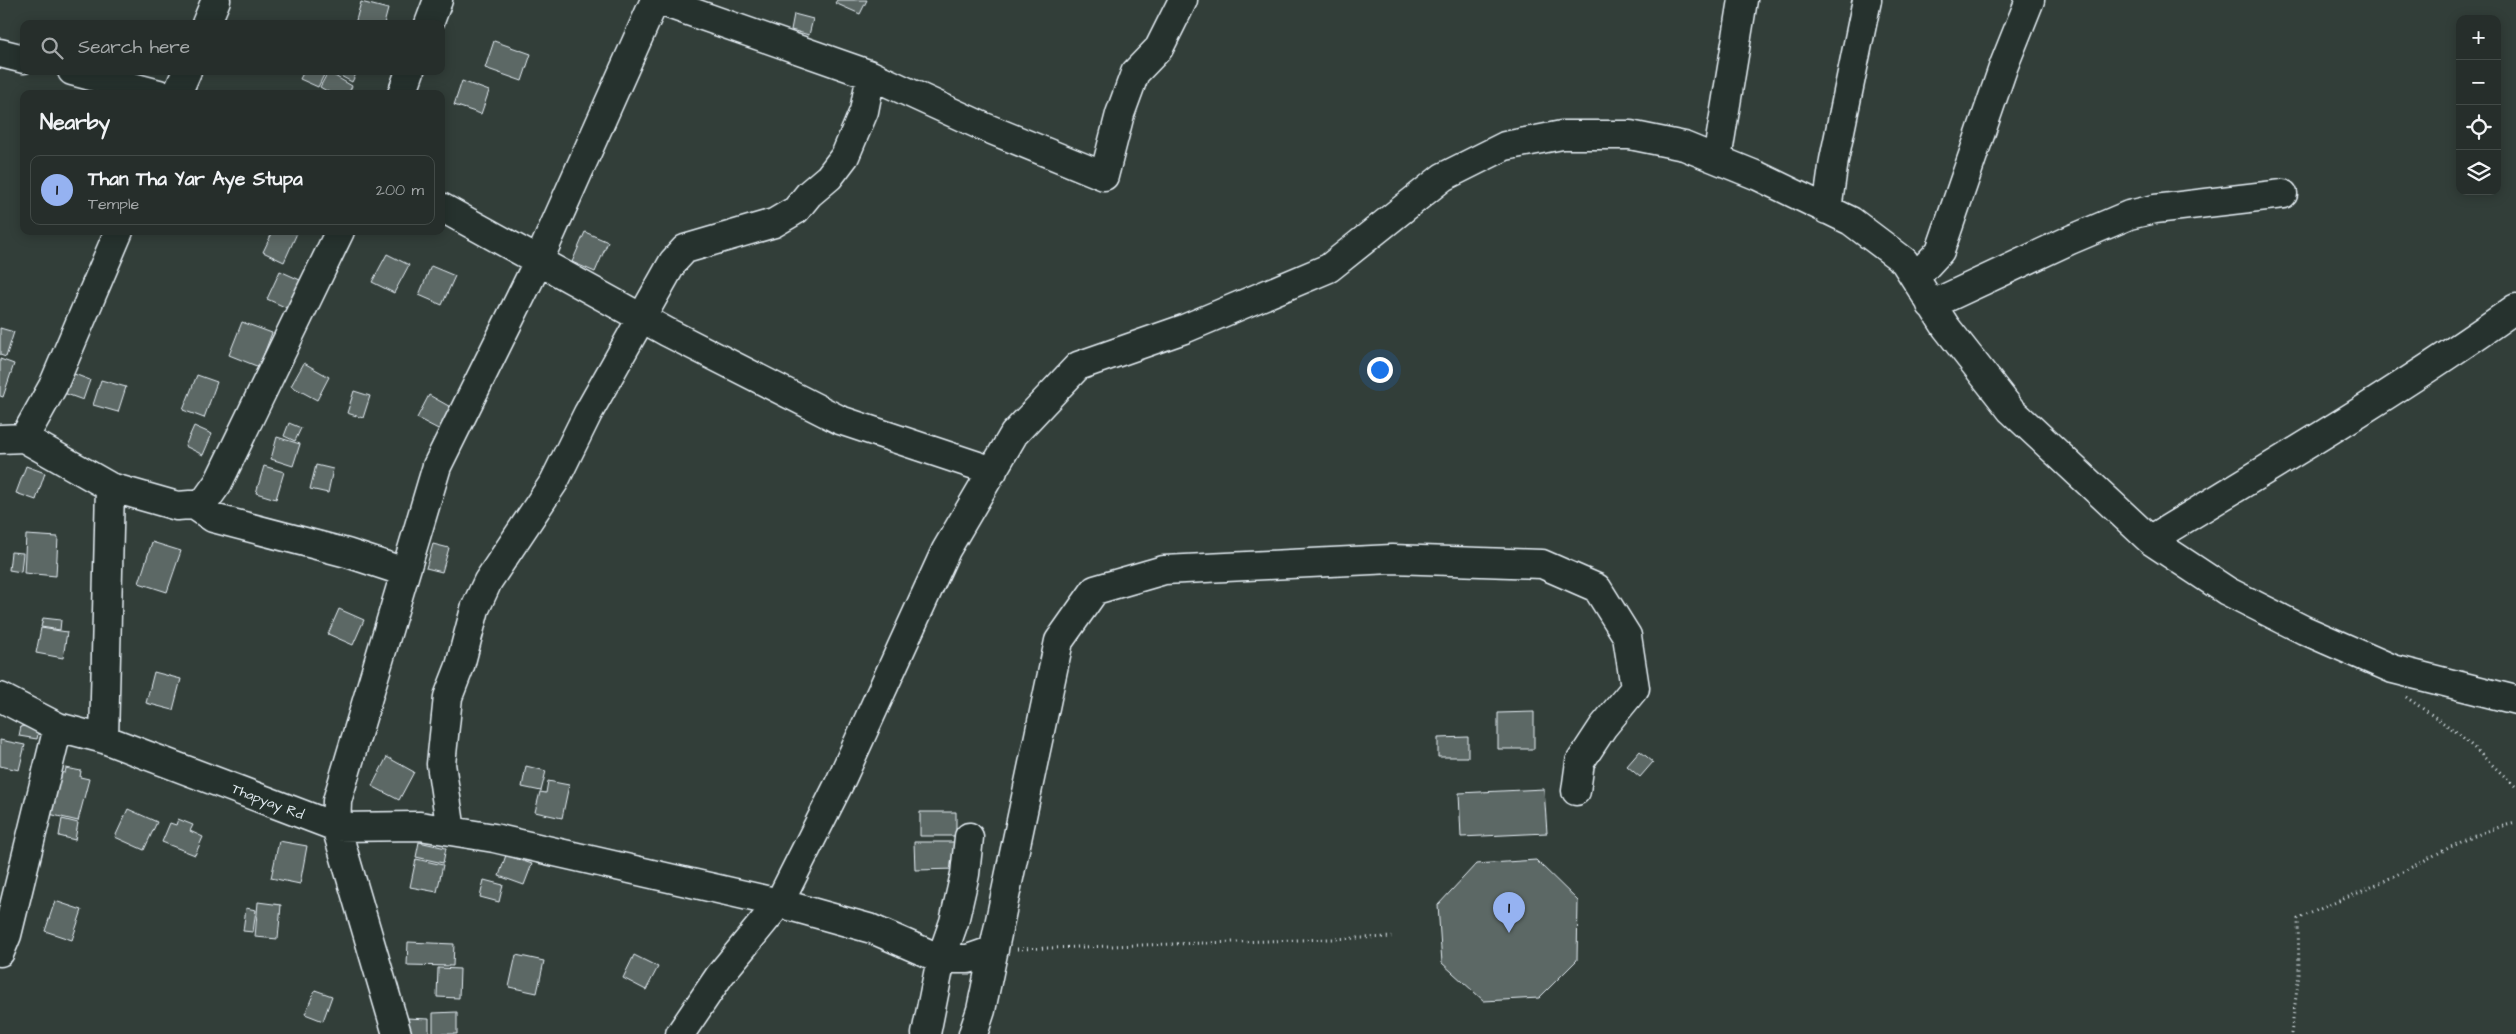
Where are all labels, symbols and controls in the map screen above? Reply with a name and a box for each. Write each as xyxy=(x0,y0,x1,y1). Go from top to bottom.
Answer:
map controls xyxy=(2456,15,2501,195)
button: + xyxy=(2456,15,2501,60)
search box xyxy=(20,20,445,75)
icon: search xyxy=(38,34,66,62)
text: Search here xyxy=(78,34,190,61)
button: − xyxy=(2456,60,2501,105)
button: locate xyxy=(2456,105,2501,150)
text: Nearby xyxy=(40,108,110,137)
button: layers xyxy=(2456,150,2501,195)
text: Than Tha Yar Aye Stupa xyxy=(88,166,303,193)
text: 1 xyxy=(56,179,58,201)
text: 200 m xyxy=(376,179,424,201)
text: Temple xyxy=(88,193,139,215)
your location xyxy=(1367,357,1393,383)
street label: Thapyay Rd xyxy=(229,779,307,825)
pin: 1 xyxy=(1493,892,1525,933)

